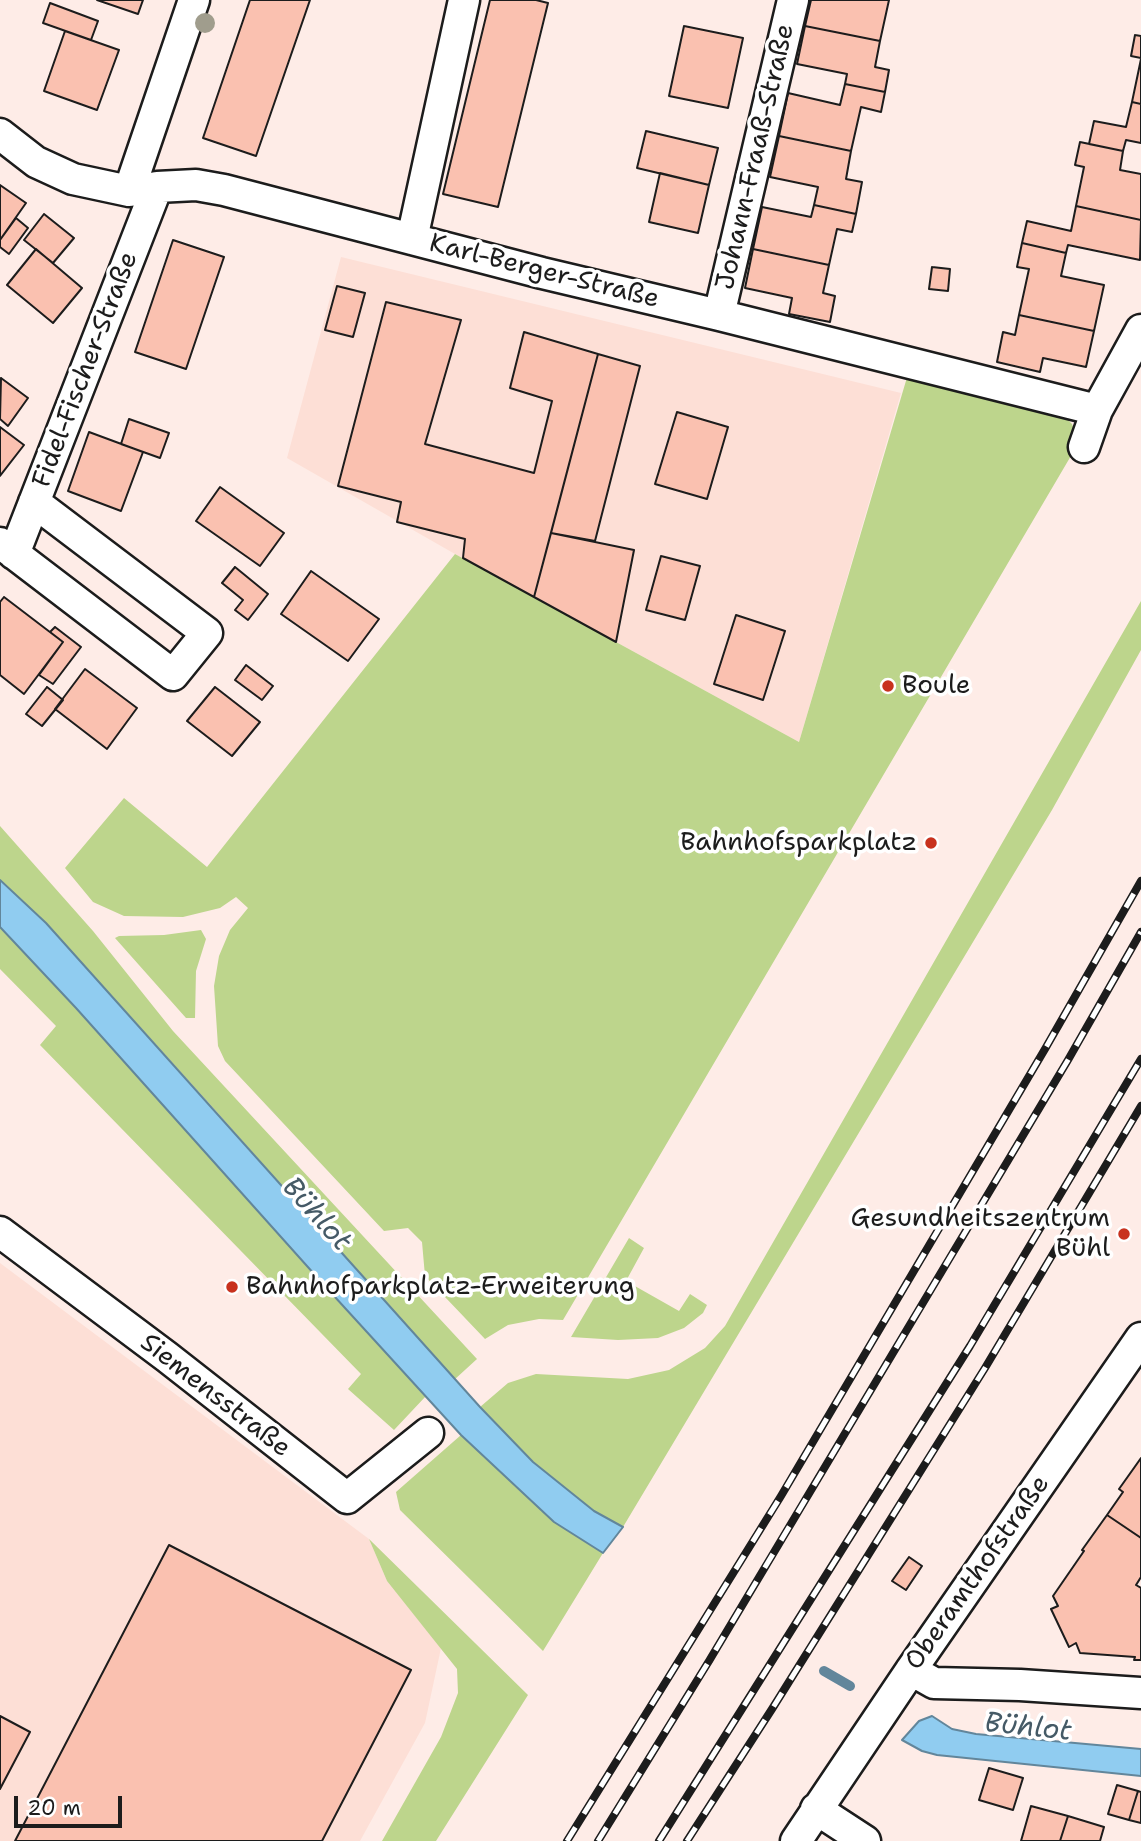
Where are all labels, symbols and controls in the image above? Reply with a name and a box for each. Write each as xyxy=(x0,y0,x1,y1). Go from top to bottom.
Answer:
street label: Johann-Fraaß-Straße xyxy=(710,21,802,293)
street label: Karl-Berger-Straße xyxy=(426,228,662,316)
street label: Fidel-Fischer-Straße xyxy=(27,248,145,492)
place label: Boule xyxy=(902,670,971,702)
marker: Boule xyxy=(880,678,896,694)
place label: Bahnhofsparkplatz xyxy=(680,827,917,859)
marker: Bahnhofsparkplatz xyxy=(923,835,939,851)
water label: Bühlot xyxy=(274,1171,358,1259)
place label: Gesundheitszentrum Bühl xyxy=(851,1203,1110,1264)
marker: Gesundheitszentrum Bühl xyxy=(1116,1226,1132,1242)
place label: Bahnhofparkplatz-Erweiterung xyxy=(246,1271,635,1303)
marker: Bahnhofparkplatz-Erweiterung xyxy=(224,1279,240,1295)
street label: Siemensstraße xyxy=(133,1328,297,1464)
street label: Oberamthofstraße xyxy=(899,1470,1057,1676)
water label: Bühlot xyxy=(983,1707,1073,1749)
scale bar xyxy=(18,1782,126,1826)
text: 20 m xyxy=(27,1794,81,1822)

